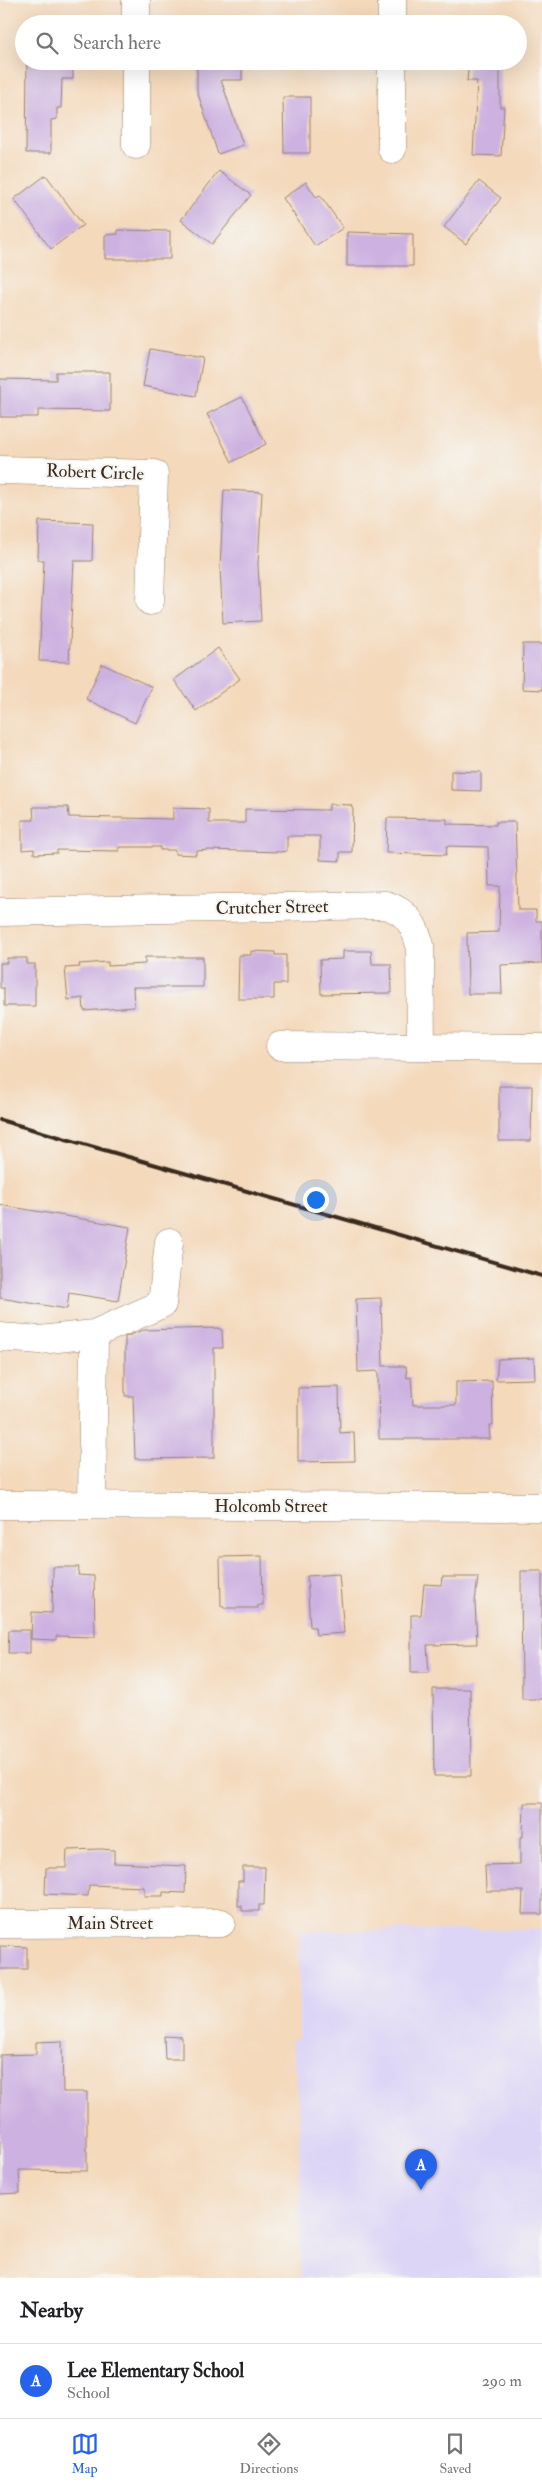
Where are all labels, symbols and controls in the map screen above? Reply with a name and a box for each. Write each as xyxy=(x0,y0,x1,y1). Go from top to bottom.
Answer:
search box xyxy=(15,15,527,70)
icon: search xyxy=(33,29,61,57)
text: Search here xyxy=(73,31,161,55)
street label: Robert Circle xyxy=(46,459,145,486)
street label: Crutcher Street xyxy=(215,895,329,920)
your location xyxy=(303,1187,329,1213)
street label: Holcomb Street xyxy=(214,1495,328,1518)
street label: Main Street xyxy=(67,1912,153,1935)
pin: A xyxy=(405,2149,437,2190)
text: Nearby xyxy=(20,2297,83,2324)
text: Lee Elementary School xyxy=(67,2359,244,2383)
text: A xyxy=(31,2371,41,2391)
text: 290 m xyxy=(482,2371,522,2391)
text: School xyxy=(67,2383,110,2403)
tab: Map xyxy=(71,2430,99,2477)
tab: Directions xyxy=(240,2430,298,2477)
tab: Saved xyxy=(439,2430,471,2477)

